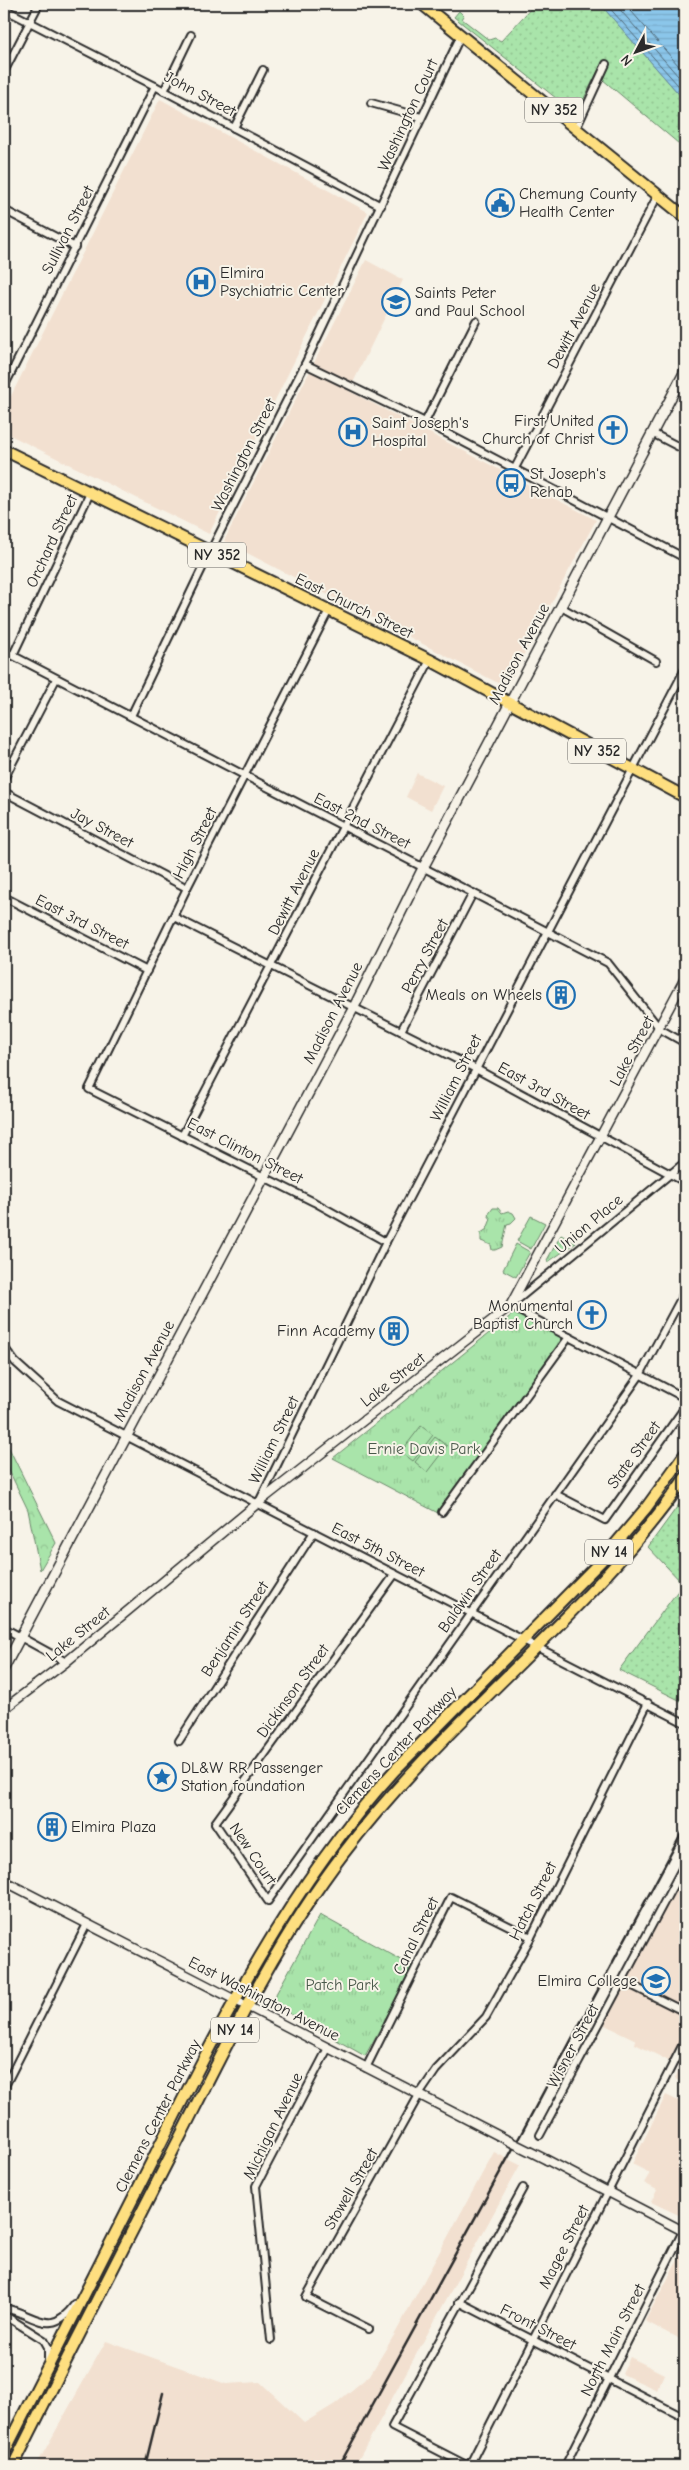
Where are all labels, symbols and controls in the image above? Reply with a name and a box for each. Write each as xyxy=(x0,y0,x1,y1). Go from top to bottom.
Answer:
north arrow xyxy=(612,28,662,78)
text: N xyxy=(617,51,636,69)
street label: Washington Court xyxy=(374,56,442,174)
street label: John Street xyxy=(161,68,239,121)
road number: NY 352 xyxy=(525,98,583,122)
street label: Sullivan Street xyxy=(38,183,98,277)
place label: Chemung County Health Center xyxy=(519,185,637,221)
public building icon: Chemung County Health Center xyxy=(485,188,515,218)
place label: Elmira Psychiatric Center xyxy=(220,264,344,300)
hospital icon: Elmira Psychiatric Center xyxy=(186,267,216,297)
street label: Dewitt Avenue xyxy=(544,280,604,372)
place label: Saints Peter and Paul School xyxy=(415,284,525,320)
school or university icon: Saints Peter and Paul School xyxy=(381,287,411,317)
street label: Washington Street xyxy=(208,395,280,514)
place label: First United Church of Christ xyxy=(482,412,594,448)
place label: Saint Joseph's Hospital xyxy=(372,414,469,450)
church icon: First United Church of Christ xyxy=(598,415,628,445)
hospital icon: Saint Joseph's Hospital xyxy=(338,417,368,447)
place label: St Joseph's Rehab xyxy=(530,465,606,501)
bus stop icon: St Joseph's Rehab xyxy=(496,468,526,498)
street label: Orchard Street xyxy=(23,491,82,590)
road number: NY 352 xyxy=(188,542,246,568)
street label: East Church Street xyxy=(292,570,416,642)
street label: Madison Avenue xyxy=(485,600,553,708)
road number: NY 352 xyxy=(568,738,626,764)
street label: East 2nd Street xyxy=(311,789,413,853)
street label: Jay Street xyxy=(68,804,137,852)
street label: High Street xyxy=(169,804,221,882)
street label: Dewitt Avenue xyxy=(265,846,323,938)
street label: East 3rd Street xyxy=(32,891,132,953)
street label: Perry Street xyxy=(398,915,452,996)
street label: Madison Avenue xyxy=(300,959,366,1067)
building icon: Meals on Wheels xyxy=(546,980,576,1010)
place label: Meals on Wheels xyxy=(426,986,542,1004)
street label: Lake Street xyxy=(606,1012,658,1089)
street label: William Street xyxy=(426,1031,486,1124)
street label: East 3rd Street xyxy=(495,1058,593,1124)
street label: East Clinton Street xyxy=(184,1114,306,1188)
street label: Union Place xyxy=(552,1191,626,1257)
place label: Monumental Baptist Church xyxy=(473,1297,573,1333)
church icon: Monumental Baptist Church xyxy=(577,1300,607,1330)
building icon: Finn Academy xyxy=(379,1316,409,1346)
street label: Madison Avenue xyxy=(110,1317,178,1425)
place label: Finn Academy xyxy=(277,1322,376,1340)
street label: Lake Street xyxy=(357,1349,429,1411)
street label: William Street xyxy=(245,1393,303,1487)
street label: State Street xyxy=(604,1418,665,1492)
park label: Ernie Davis Park xyxy=(367,1440,481,1458)
street label: East 5th Street xyxy=(329,1519,428,1581)
road number: NY 14 xyxy=(585,1540,633,1564)
street label: Baldwin Street xyxy=(435,1546,506,1636)
street label: Benjamin Street xyxy=(198,1578,273,1680)
street label: Lake Street xyxy=(42,1603,114,1665)
street label: Dickinson Street xyxy=(253,1640,333,1741)
street label: Clemens Center Parkway xyxy=(332,1682,461,1819)
place label: DL&W RR Passenger Station foundation xyxy=(181,1759,323,1795)
place icon: DL&W RR Passenger Station foundation xyxy=(147,1762,177,1792)
building icon: Elmira Plaza xyxy=(37,1812,67,1842)
place label: Elmira Plaza xyxy=(71,1818,156,1836)
street label: New Court xyxy=(226,1820,281,1889)
street label: Hatch Street xyxy=(506,1858,561,1943)
street label: Canal Street xyxy=(389,1894,443,1978)
street label: East Washington Avenue xyxy=(185,1953,343,2045)
school or university icon: Elmira College xyxy=(641,1966,671,1996)
place label: Elmira College xyxy=(538,1972,637,1990)
park label: Patch Park xyxy=(306,1976,379,1994)
street label: Wisner Street xyxy=(543,2000,603,2091)
road number: NY 14 xyxy=(211,2018,259,2042)
street label: Clemens Center Parkway xyxy=(112,2036,205,2196)
street label: Michigan Avenue xyxy=(239,2070,307,2182)
street label: Stowell Street xyxy=(320,2145,382,2233)
street label: Magee Street xyxy=(535,2202,593,2292)
street label: North Main Street xyxy=(577,2281,649,2399)
street label: Front Street xyxy=(497,2300,579,2354)

